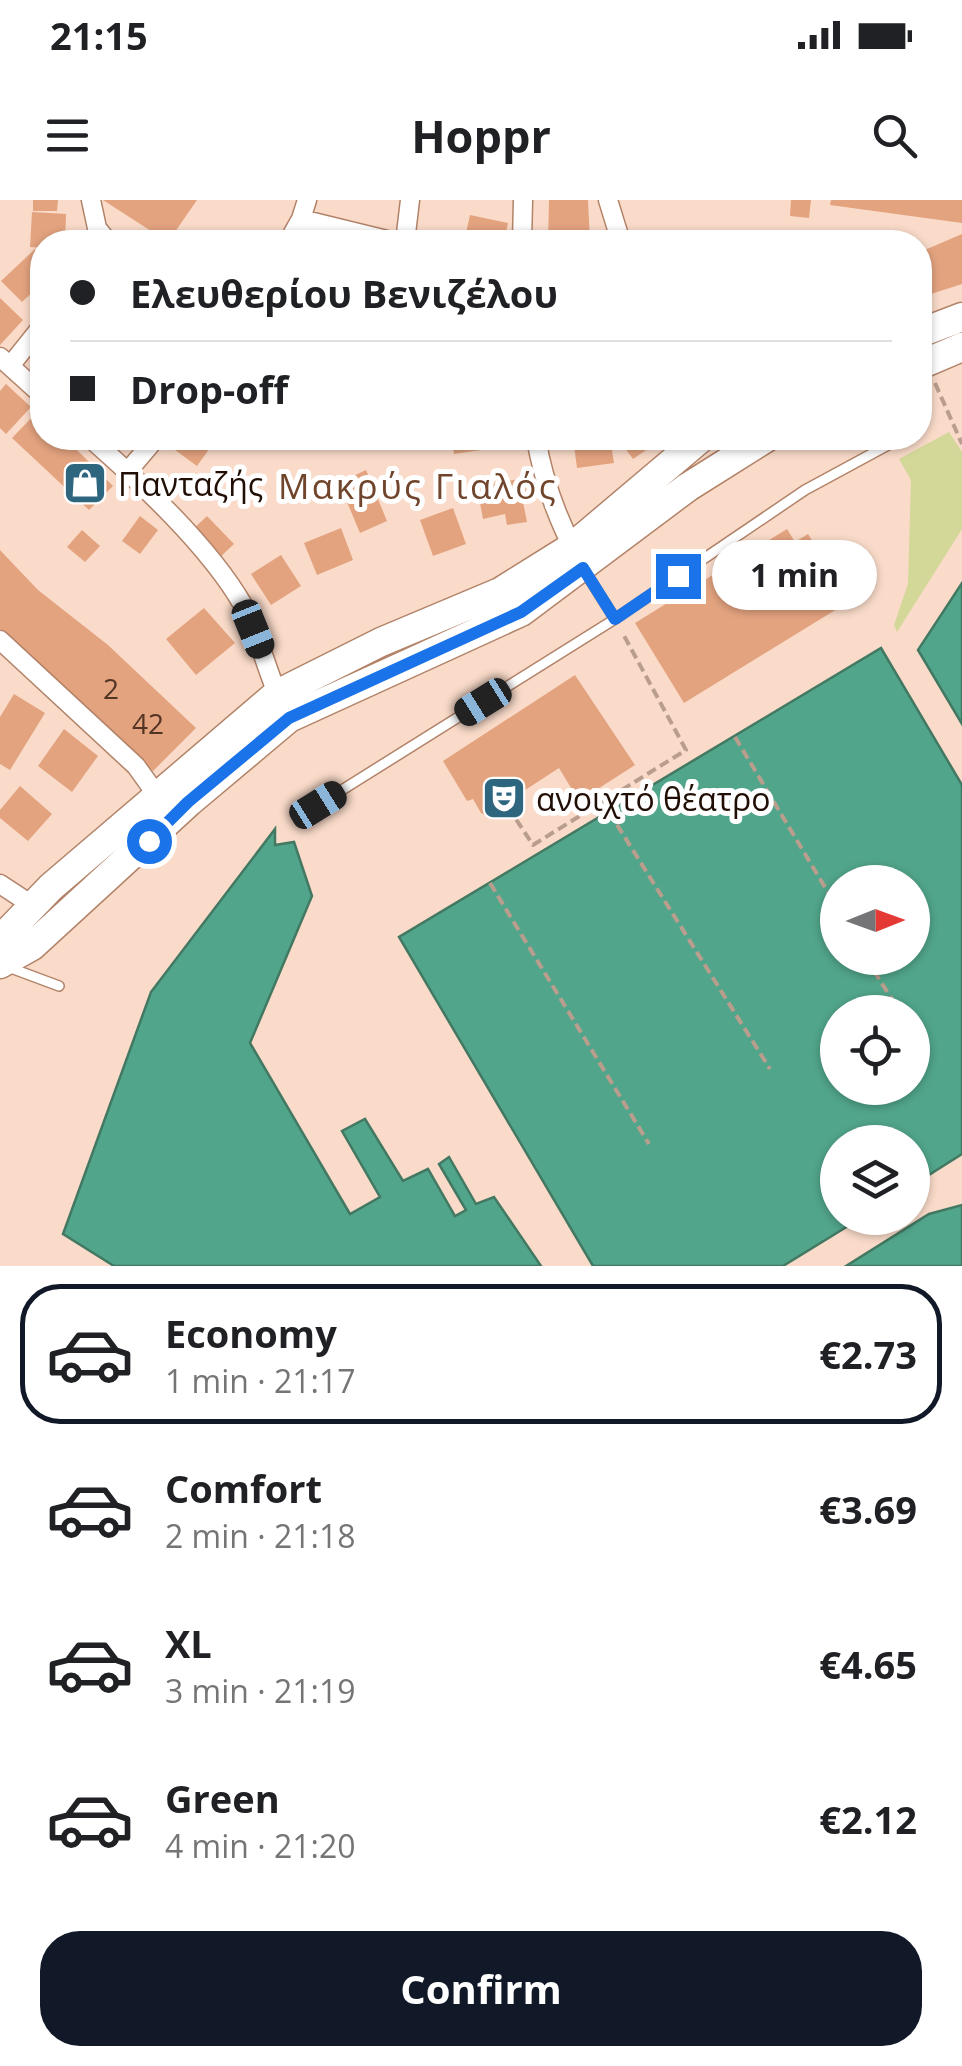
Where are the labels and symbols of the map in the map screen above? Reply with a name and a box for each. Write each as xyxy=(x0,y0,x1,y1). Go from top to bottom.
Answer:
shop icon: Πανταζής xyxy=(62,460,108,506)
place label: Πανταζής xyxy=(118,462,263,505)
district label: Μακρύς Γιαλός xyxy=(278,462,558,509)
callout: 1 min xyxy=(713,541,878,611)
route end xyxy=(656,554,701,599)
car xyxy=(228,596,278,662)
house number: 2 xyxy=(103,669,119,707)
car xyxy=(450,673,516,731)
house number: 42 xyxy=(132,704,164,742)
theatre icon: ανοιχτό θέατρο xyxy=(481,775,527,821)
car xyxy=(285,776,351,834)
place label: ανοιχτό θέατρο xyxy=(536,777,770,820)
route start xyxy=(127,819,172,864)
north arrow xyxy=(820,865,930,975)

